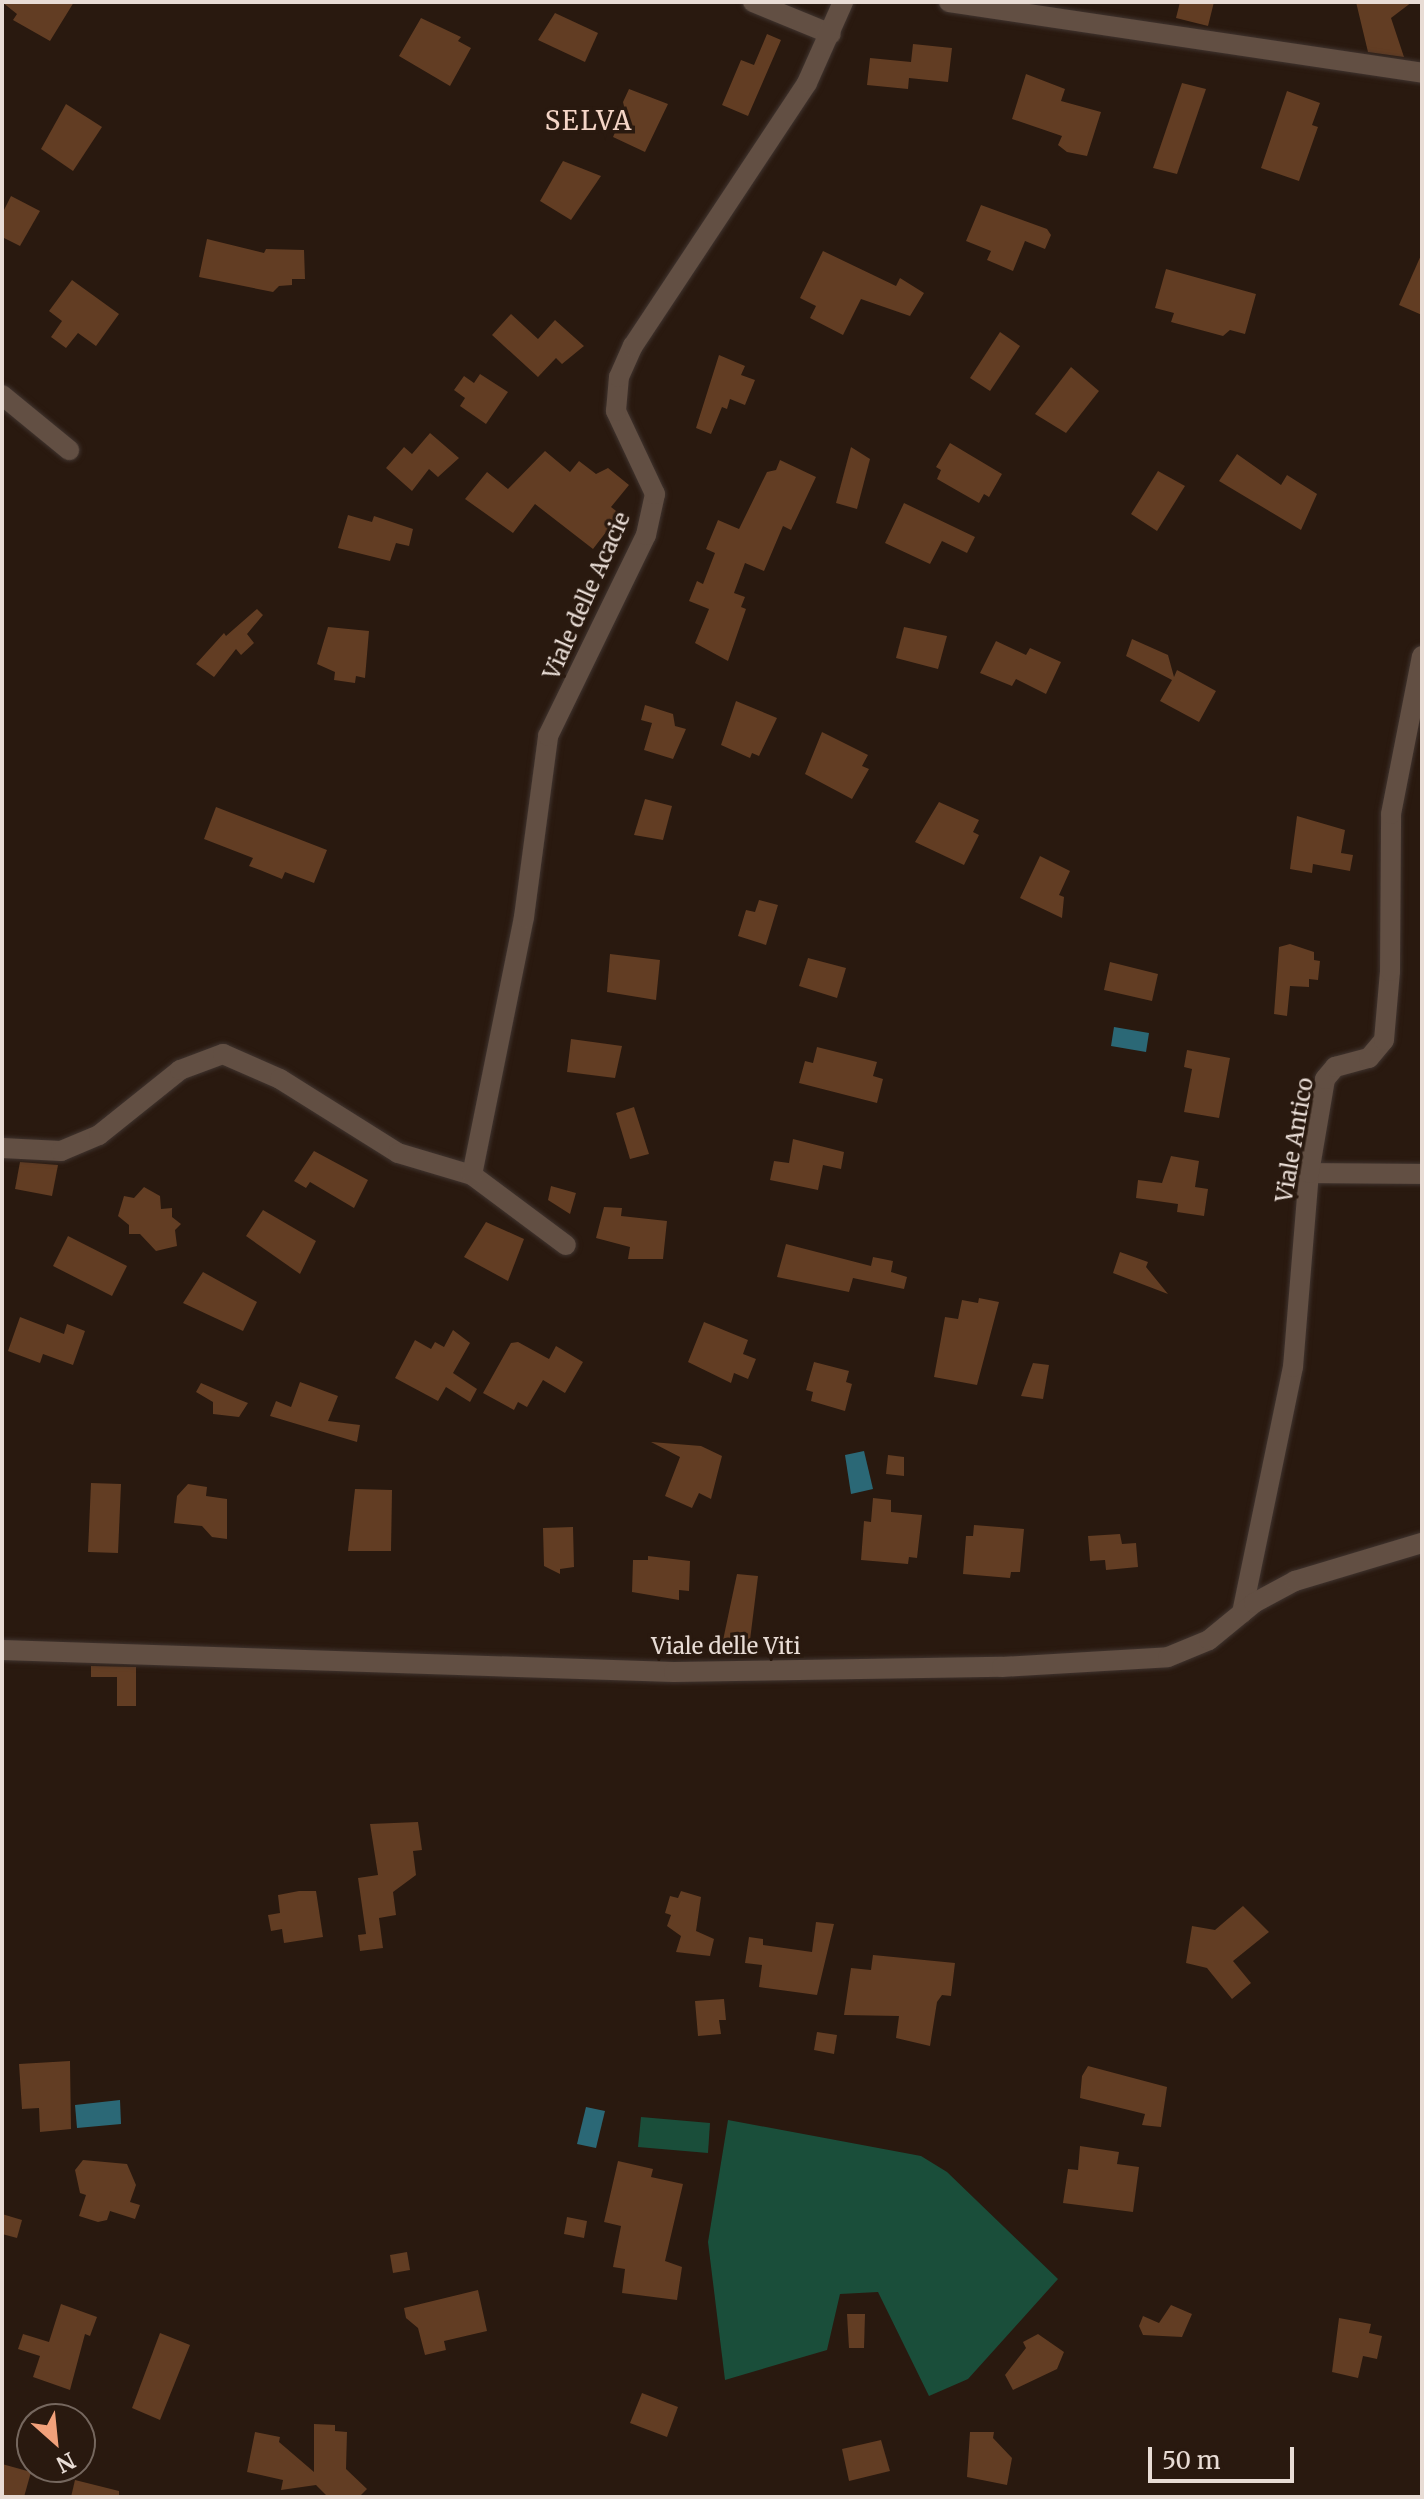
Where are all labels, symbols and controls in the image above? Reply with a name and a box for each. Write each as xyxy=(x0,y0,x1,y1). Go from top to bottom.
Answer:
district label: SELVA xyxy=(545,105,633,137)
street label: Viale delle Acacie xyxy=(538,508,636,684)
street label: Viale Antico xyxy=(1271,1075,1319,1205)
street label: Viale delle Viti xyxy=(651,1634,801,1660)
north arrow xyxy=(16,2403,96,2483)
scale bar xyxy=(1152,2431,1298,2481)
text: 50 m xyxy=(1162,2445,1221,2476)
text: N xyxy=(52,2446,80,2479)

